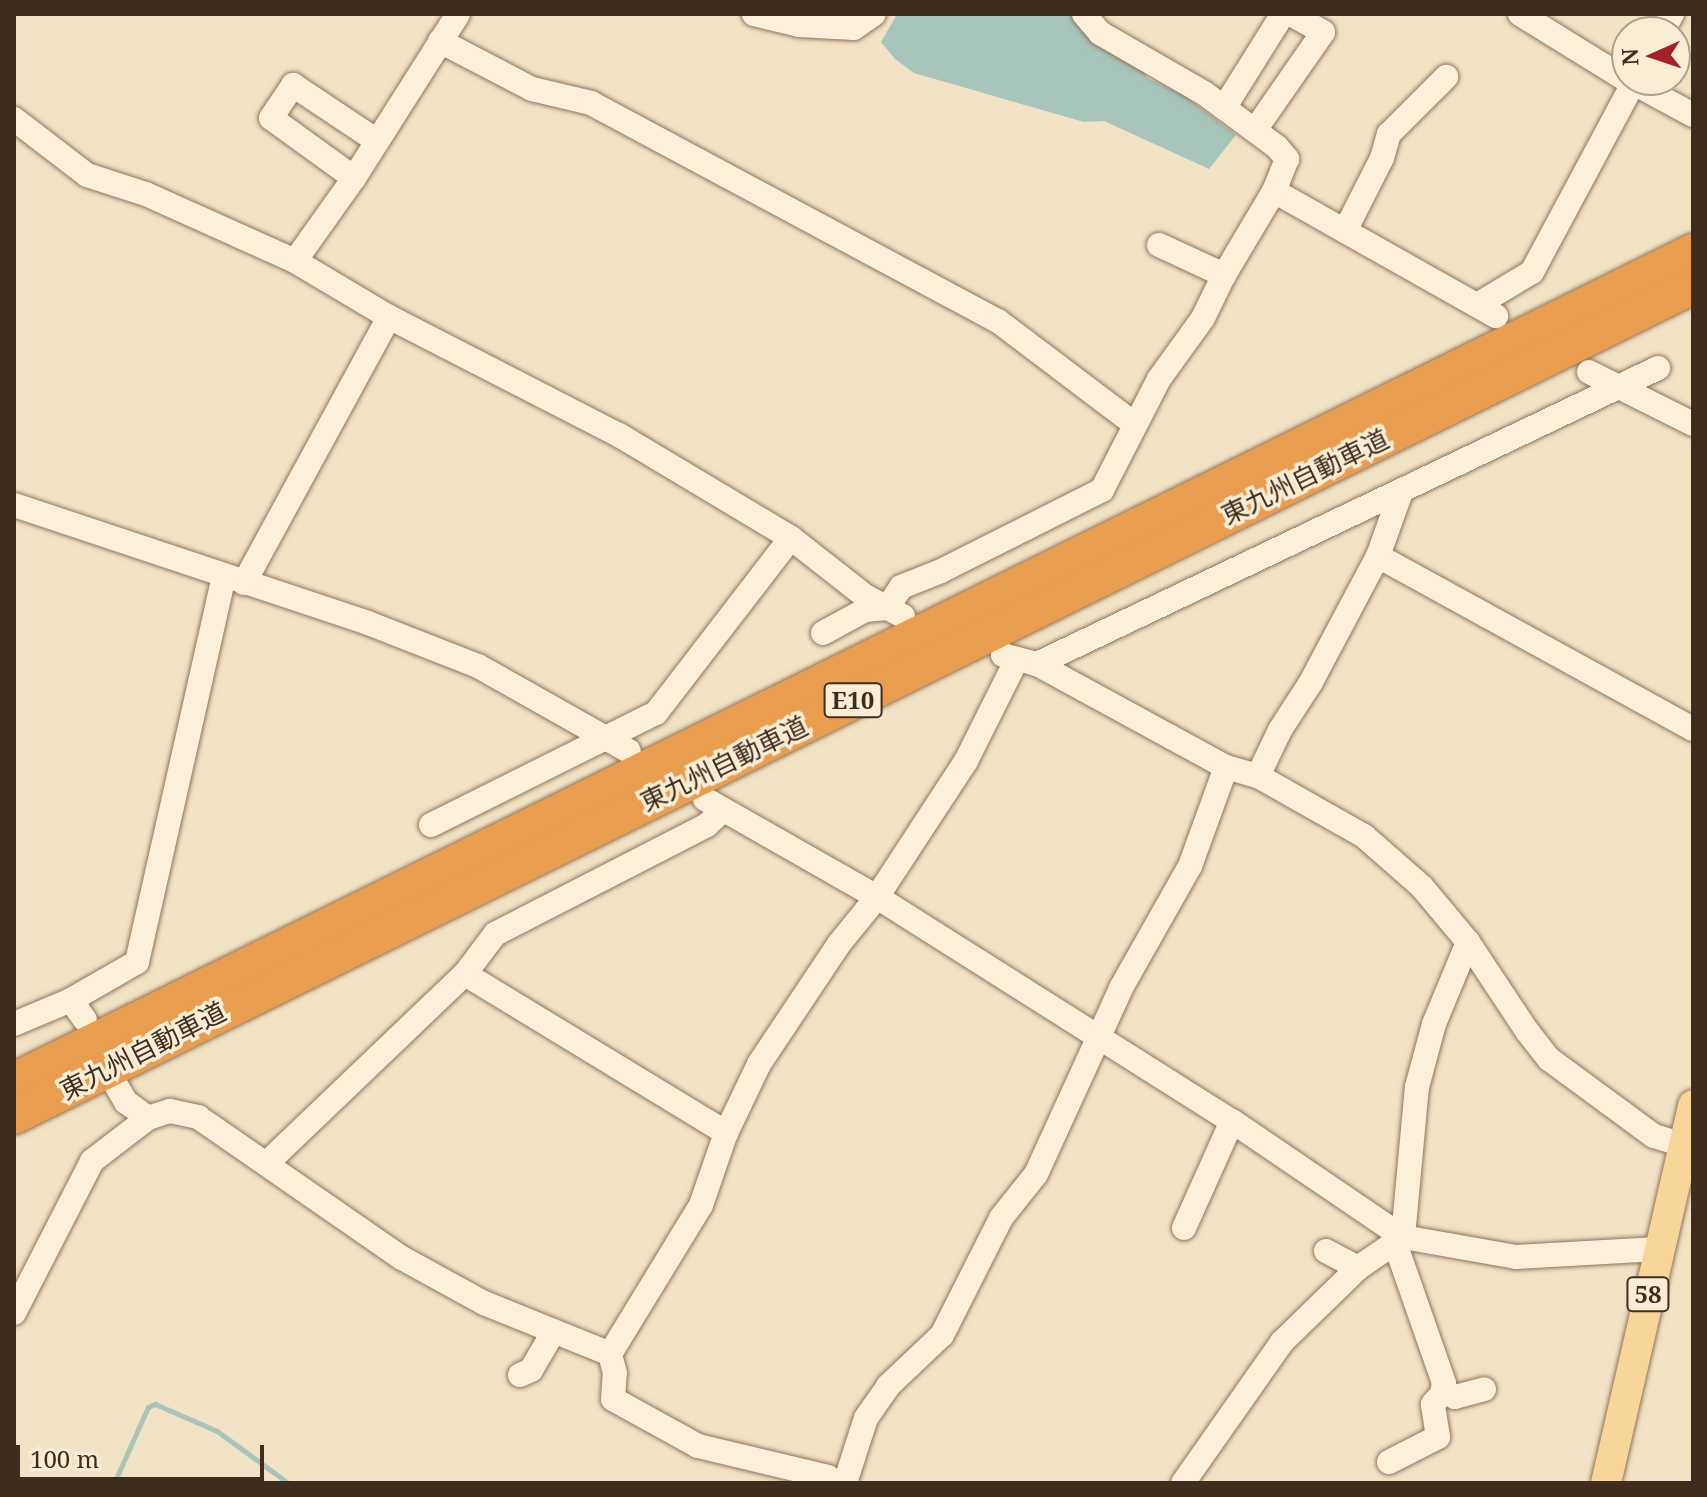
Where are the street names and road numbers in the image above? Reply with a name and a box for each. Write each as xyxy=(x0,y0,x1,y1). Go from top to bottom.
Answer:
street label: 東九州自動車道 xyxy=(1216,423,1394,531)
road number: E10 xyxy=(823,680,883,720)
street label: 東九州自動車道 xyxy=(635,710,813,818)
street label: 東九州自動車道 xyxy=(55,996,231,1106)
road number: 58 xyxy=(1626,1274,1670,1314)

